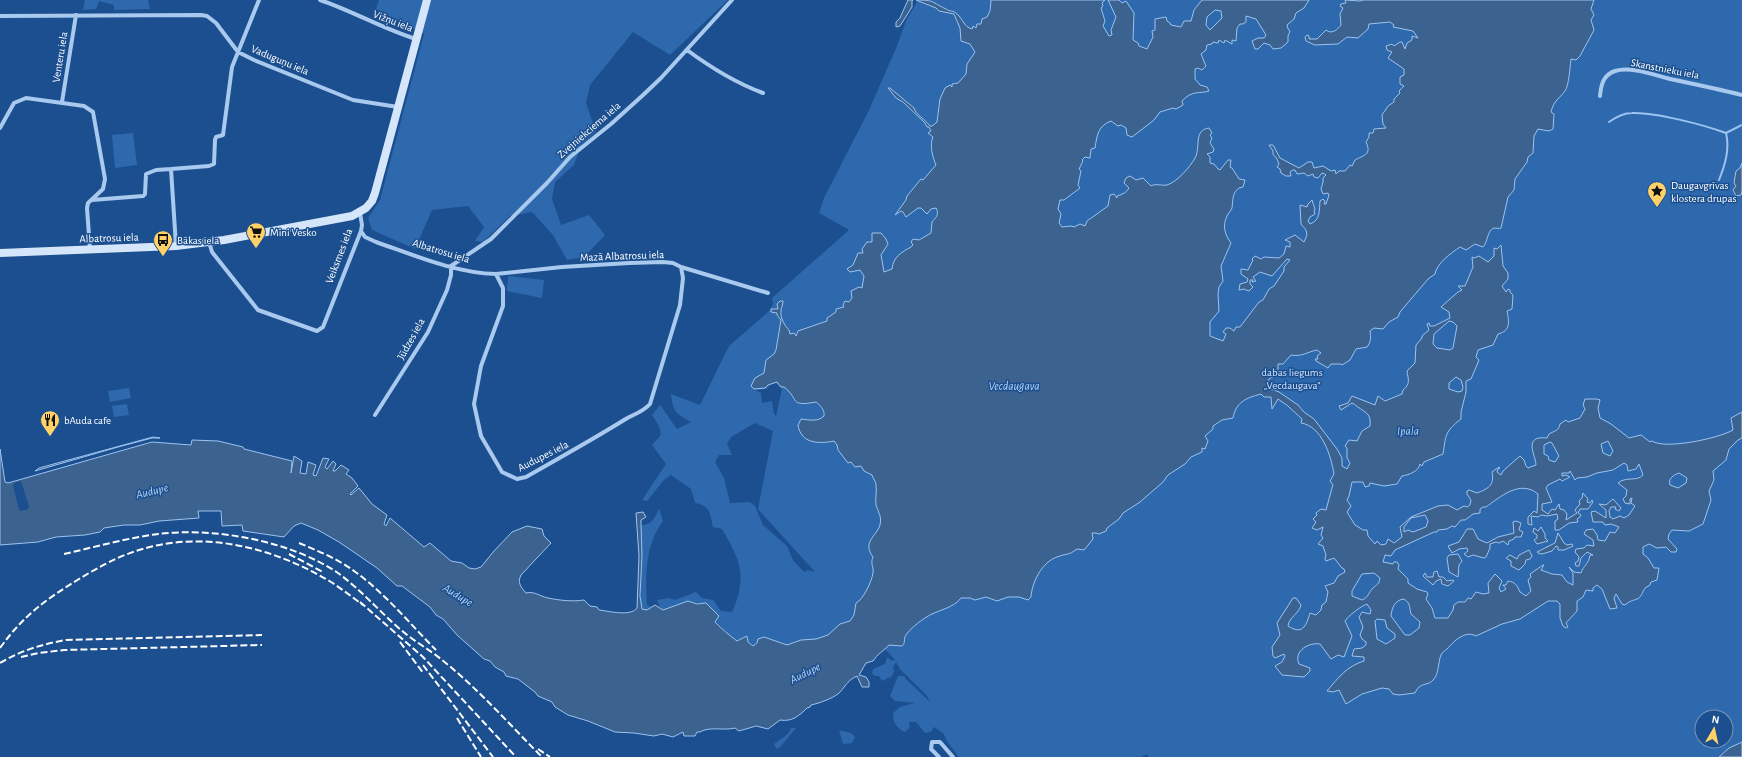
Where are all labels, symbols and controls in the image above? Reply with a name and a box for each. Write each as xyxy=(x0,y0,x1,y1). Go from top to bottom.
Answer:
street label: Vižņu iela xyxy=(371,8,415,35)
street label: Venteru iela xyxy=(51,31,69,83)
street label: Vaduguņu iela xyxy=(249,43,310,78)
street label: Skanstnieku iela xyxy=(1630,57,1700,81)
street label: Zvejniekciema iela xyxy=(555,100,623,160)
place icon: Daugavgrīvas klostera drupas xyxy=(1646,180,1668,208)
place label: Daugavgrīvas klostera drupas xyxy=(1671,180,1737,204)
supermarket icon: Mini Vesko xyxy=(245,221,267,249)
place label: Mini Vesko xyxy=(270,227,317,238)
street label: Veiksmes iela xyxy=(324,227,354,285)
bus stop icon: Bākas iela xyxy=(152,229,174,257)
street label: Albatrosu iela xyxy=(79,231,139,245)
place label: Bākas iela xyxy=(177,235,219,246)
street label: Albatrosu iela xyxy=(411,237,471,265)
street label: Mazā Albatrosu iela xyxy=(580,249,664,263)
street label: Jūdzes iela xyxy=(395,316,427,362)
park label: dabas liegums „Vecdaugava” xyxy=(1261,367,1323,391)
water label: Vecdaugava xyxy=(989,380,1039,392)
restaurant icon: bAuda cafe xyxy=(39,409,61,437)
place label: bAuda cafe xyxy=(64,415,111,426)
water label: Ipala xyxy=(1397,425,1419,438)
street label: Audupes iela xyxy=(516,439,570,473)
water label: Audupe xyxy=(134,481,170,502)
water label: Audupe xyxy=(440,581,476,610)
water label: Audupe xyxy=(787,660,823,687)
north arrow xyxy=(1694,709,1734,749)
text: N xyxy=(1711,714,1720,726)

